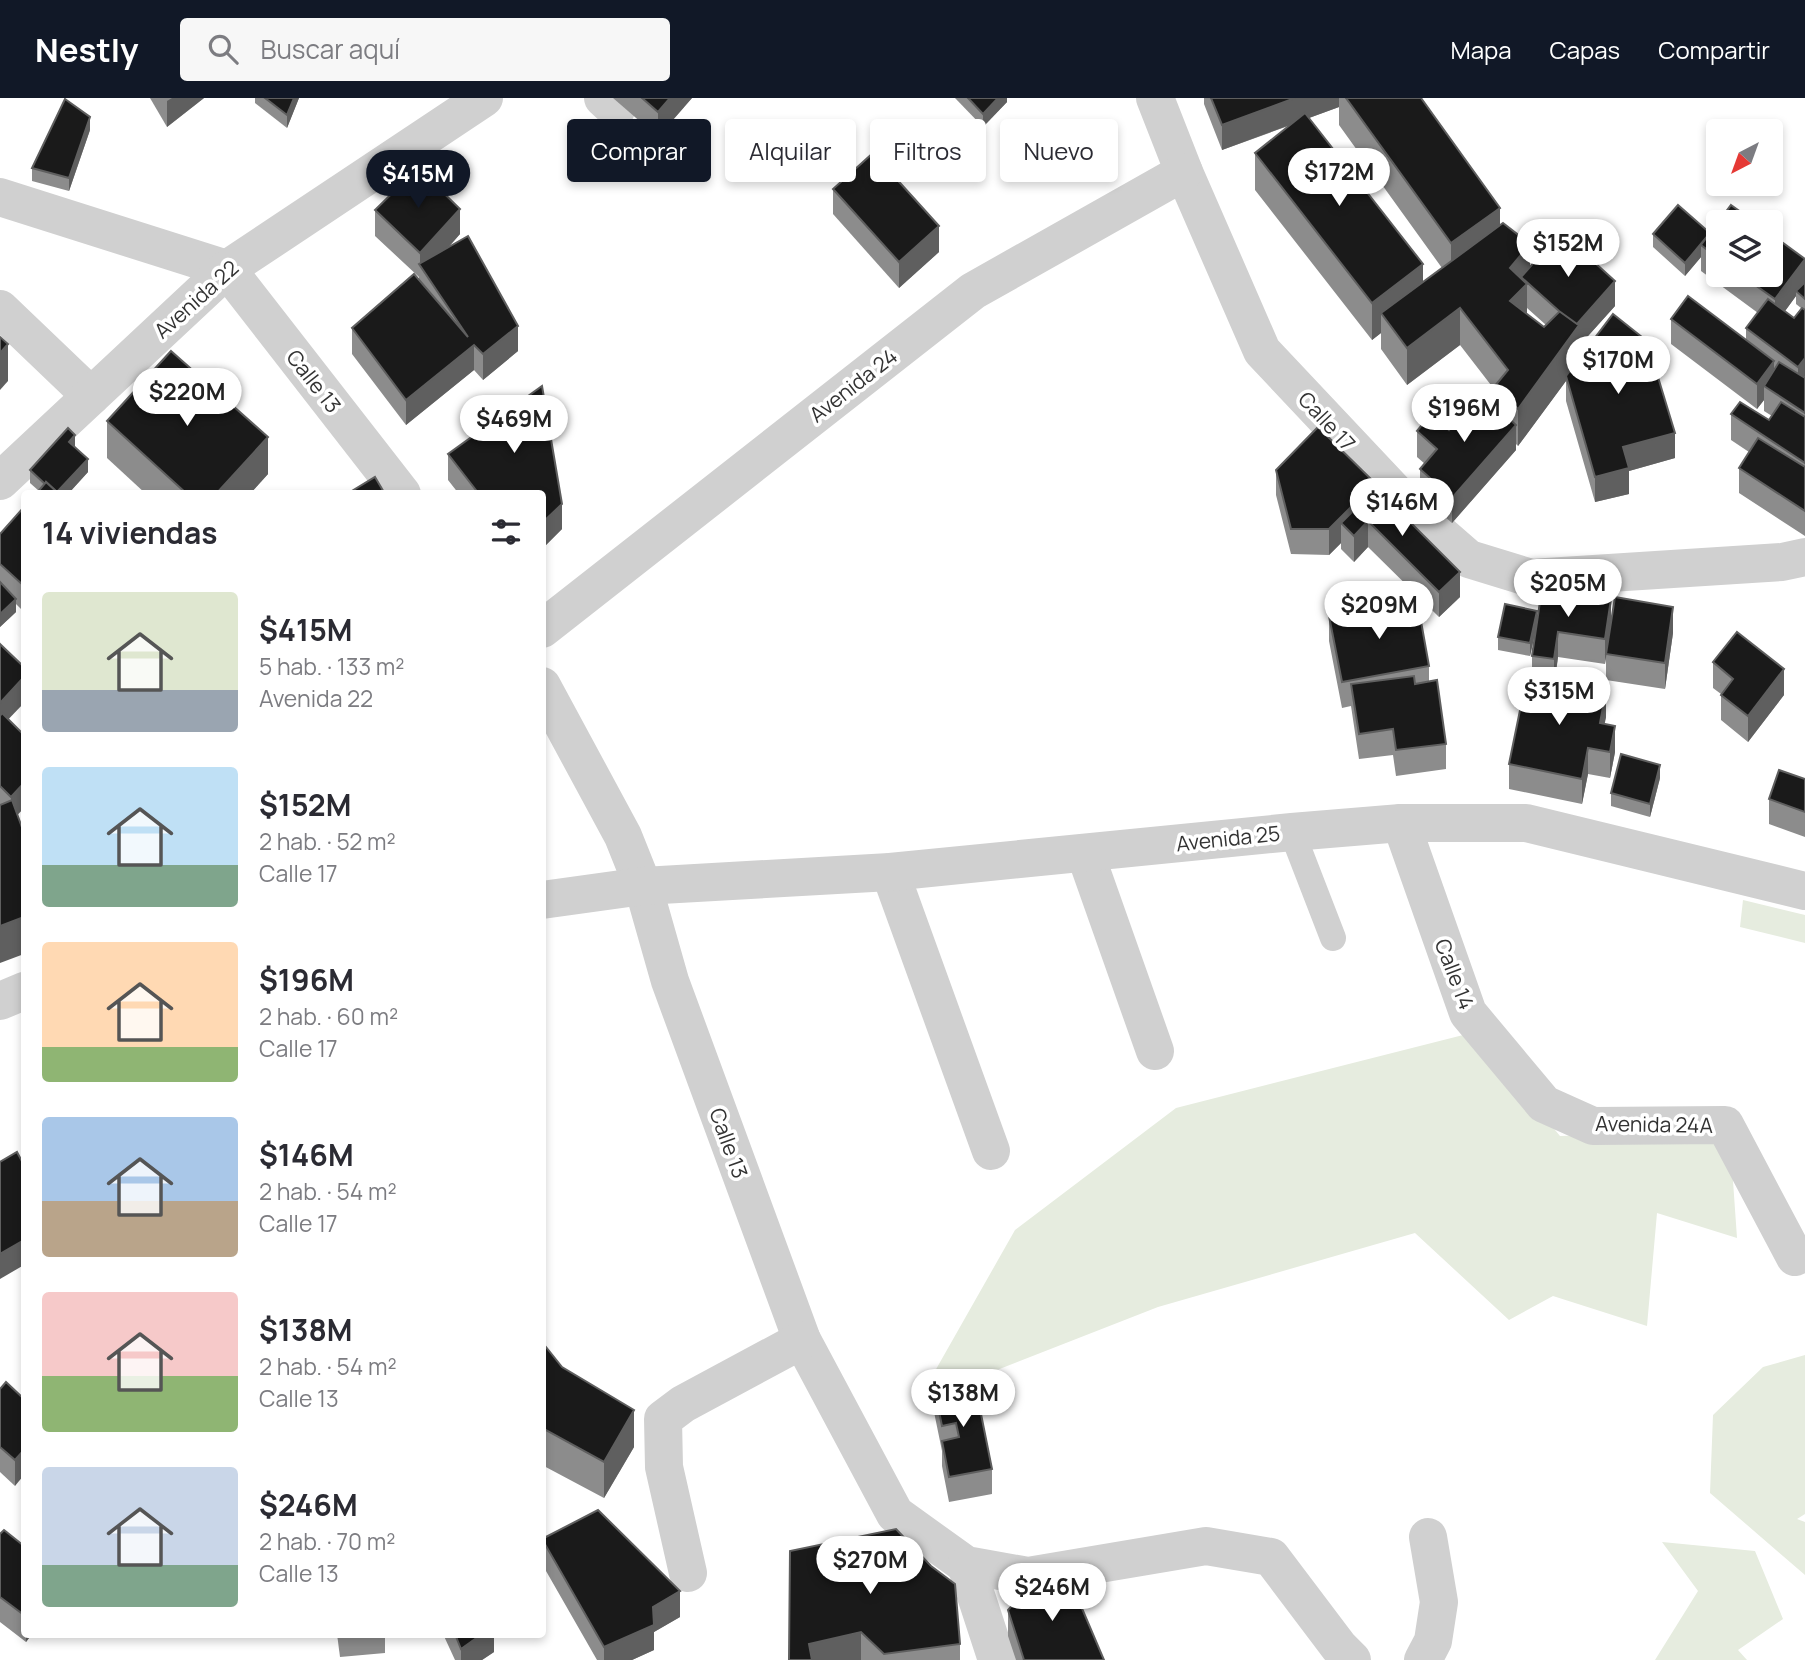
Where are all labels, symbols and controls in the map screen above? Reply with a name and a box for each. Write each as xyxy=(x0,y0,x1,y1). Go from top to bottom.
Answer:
search box xyxy=(180,18,670,81)
text: Nestly xyxy=(35,27,138,72)
icon: search xyxy=(204,30,242,68)
text: Buscar aquí xyxy=(260,31,400,67)
text: Mapa xyxy=(1451,33,1512,66)
text: Capas xyxy=(1550,33,1620,66)
text: Compartir xyxy=(1658,33,1770,66)
chip: Comprar xyxy=(567,119,711,182)
chip: Alquilar xyxy=(725,119,856,182)
chip: Filtros xyxy=(870,119,986,182)
chip: Nuevo xyxy=(1000,119,1118,182)
north arrow xyxy=(1706,119,1783,196)
map controls xyxy=(1706,119,1783,287)
pin: $172M xyxy=(1290,148,1388,208)
pin: $415M xyxy=(369,150,467,210)
text: $172M xyxy=(1304,155,1374,187)
text: $415M xyxy=(382,157,454,189)
button: layers xyxy=(1706,210,1783,287)
pin: $152M xyxy=(1519,220,1617,279)
text: $152M xyxy=(1533,226,1603,258)
street label: Avenida 22 xyxy=(148,254,244,344)
pin: $170M xyxy=(1569,336,1667,396)
street label: Avenida 24 xyxy=(803,342,903,428)
text: $170M xyxy=(1582,343,1654,375)
street label: Calle 13 xyxy=(281,344,347,418)
pin: $220M xyxy=(138,368,236,428)
text: $220M xyxy=(149,375,225,407)
pin: $196M xyxy=(1415,384,1513,444)
street label: Calle 17 xyxy=(1292,385,1362,457)
text: $196M xyxy=(1428,391,1500,423)
pin: $469M xyxy=(465,396,563,455)
text: $469M xyxy=(476,402,552,434)
pin: $146M xyxy=(1353,478,1451,538)
text: $146M xyxy=(1366,485,1438,517)
text: 14 viviendas xyxy=(42,512,218,553)
icon: filters xyxy=(487,513,525,551)
pin: $205M xyxy=(1519,560,1617,619)
text: $205M xyxy=(1530,566,1606,598)
pin: $209M xyxy=(1330,582,1428,641)
text: $209M xyxy=(1340,588,1418,620)
text: $415M xyxy=(259,609,352,650)
icon: home xyxy=(98,620,182,704)
text: 5 hab. · 133 m² xyxy=(259,650,404,682)
pin: $315M xyxy=(1510,668,1608,727)
text: $315M xyxy=(1523,674,1595,706)
text: Avenida 22 xyxy=(259,682,373,714)
text: $152M xyxy=(259,784,351,825)
icon: home xyxy=(98,795,182,879)
street label: Avenida 25 xyxy=(1175,819,1281,857)
text: 2 hab. · 52 m² xyxy=(259,825,396,857)
text: Calle 17 xyxy=(259,857,338,889)
street label: Calle 14 xyxy=(1429,935,1481,1013)
text: $196M xyxy=(259,959,354,1000)
icon: home xyxy=(98,970,182,1054)
text: 2 hab. · 60 m² xyxy=(259,1000,398,1032)
text: Calle 17 xyxy=(259,1032,338,1064)
street label: Calle 13 xyxy=(703,1104,755,1182)
street label: Avenida 24A xyxy=(1595,1109,1713,1139)
text: $146M xyxy=(259,1134,354,1175)
icon: home xyxy=(98,1145,182,1229)
text: 2 hab. · 54 m² xyxy=(259,1175,397,1207)
text: Calle 17 xyxy=(259,1207,338,1239)
text: $138M xyxy=(259,1309,352,1350)
icon: home xyxy=(98,1320,182,1404)
text: 2 hab. · 54 m² xyxy=(259,1350,397,1382)
pin: $138M xyxy=(914,1370,1012,1429)
text: $138M xyxy=(927,1376,999,1408)
text: Calle 13 xyxy=(259,1382,339,1414)
text: $246M xyxy=(259,1484,358,1525)
icon: home xyxy=(98,1495,182,1579)
text: 2 hab. · 70 m² xyxy=(259,1525,395,1557)
pin: $270M xyxy=(821,1536,919,1596)
text: $270M xyxy=(832,1543,908,1575)
text: Calle 13 xyxy=(259,1557,339,1589)
pin: $246M xyxy=(1003,1564,1101,1623)
text: $246M xyxy=(1014,1570,1090,1602)

